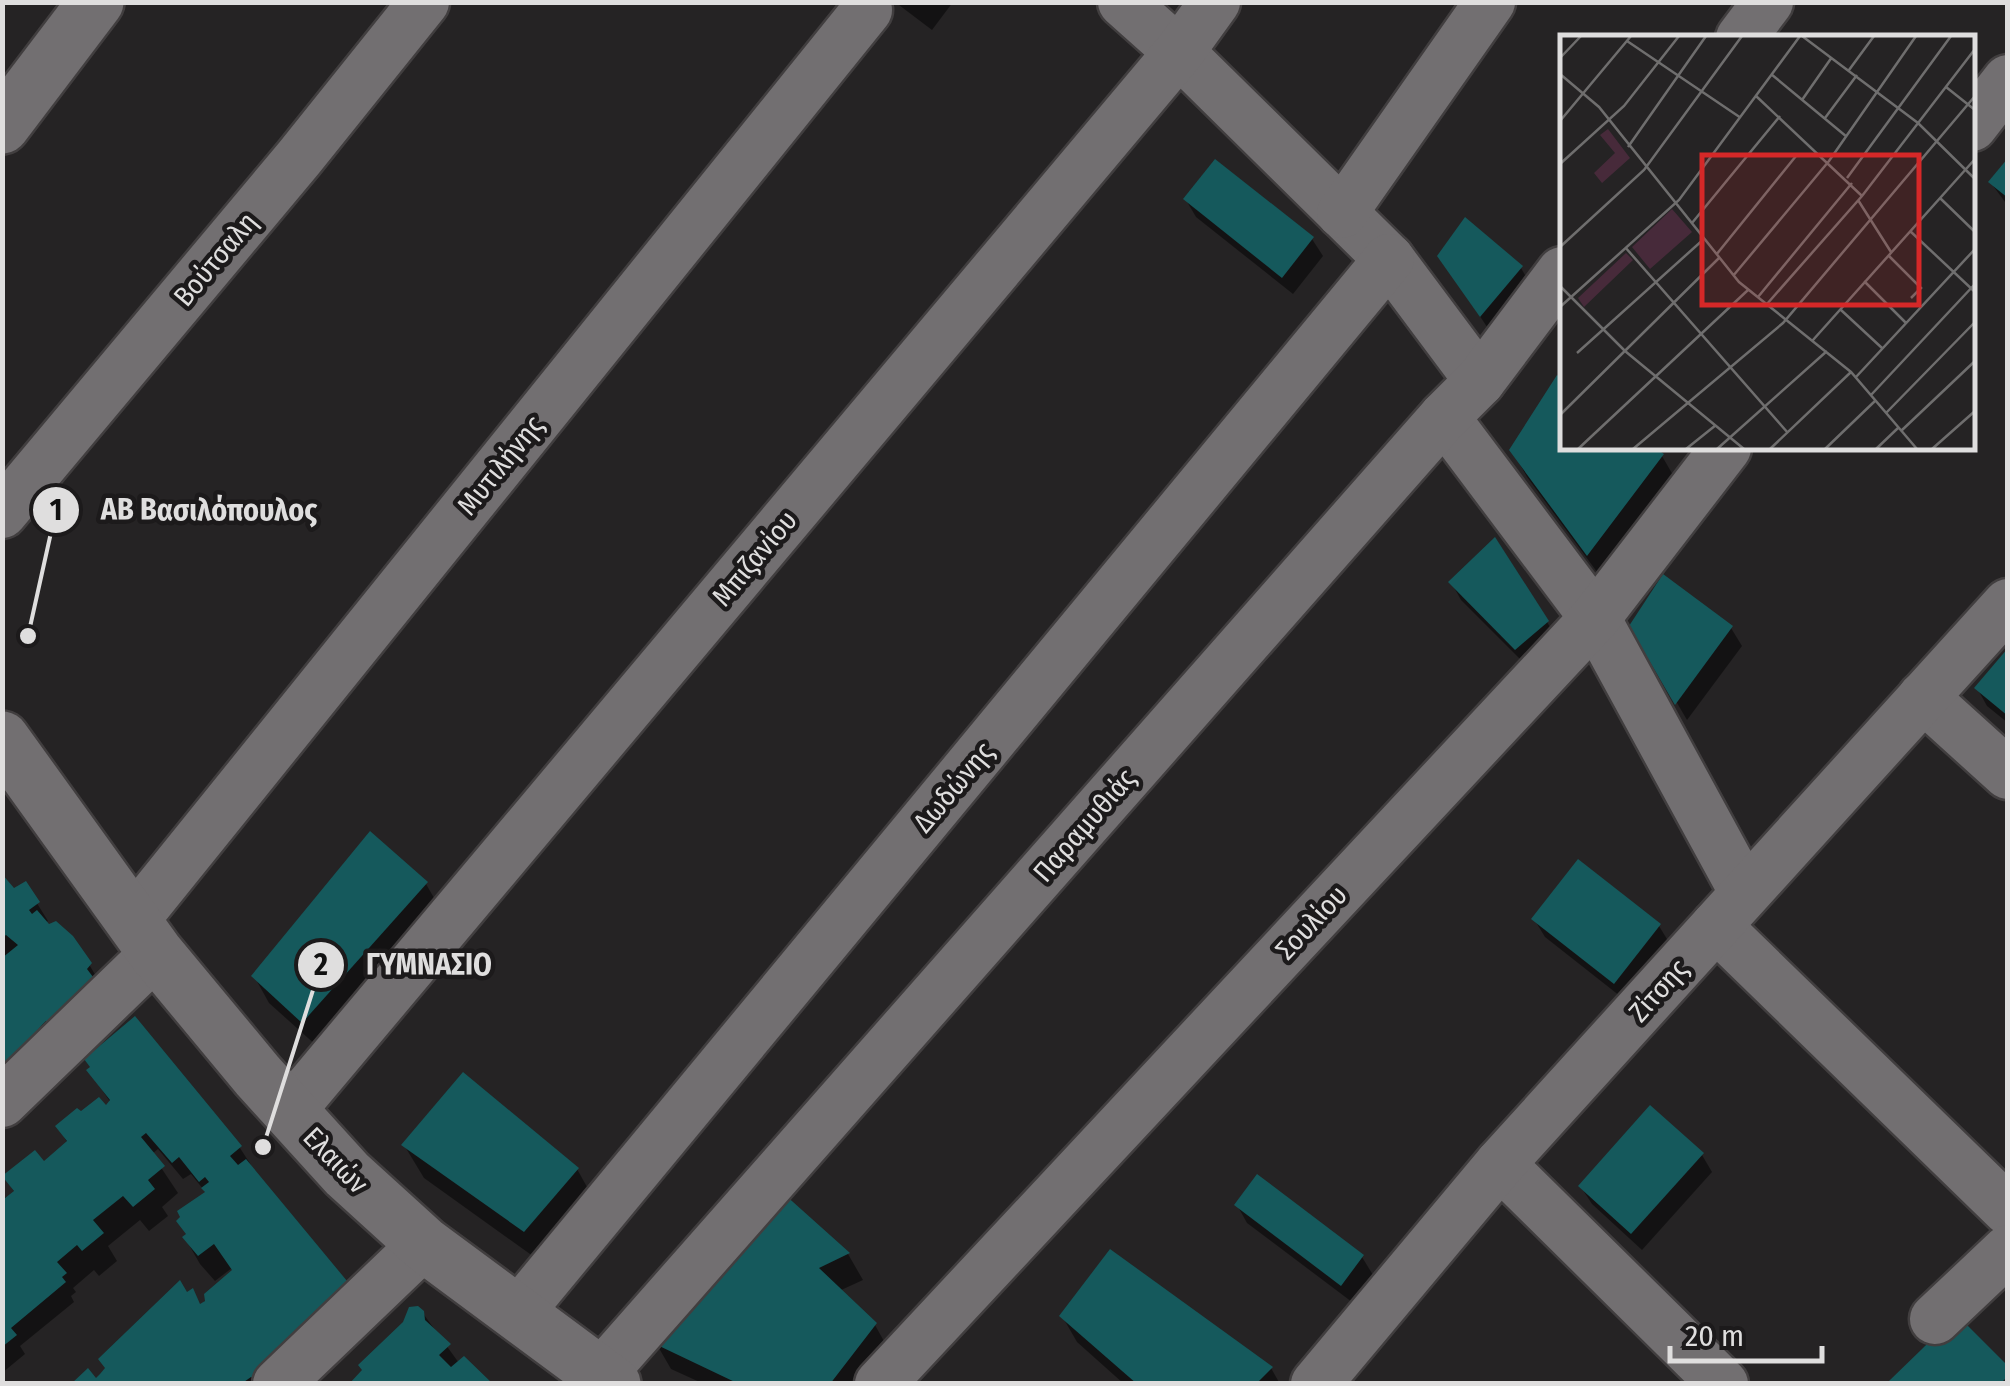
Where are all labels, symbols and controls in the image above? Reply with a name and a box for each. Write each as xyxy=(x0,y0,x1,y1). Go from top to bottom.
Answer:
inset map xyxy=(1560,35,1975,450)
street label: Βούτσαλη xyxy=(167,206,264,313)
street label: Μυτιλήνης xyxy=(450,409,551,522)
callout: ΑΒ Βασιλόπουλος xyxy=(31,480,337,540)
text: 1 xyxy=(50,492,62,528)
text: ΑΒ Βασιλόπουλος xyxy=(100,492,318,528)
street label: Μπιζανίου xyxy=(705,504,804,613)
street label: Δωδώνης xyxy=(906,735,1001,839)
street label: Παραμυθιάς xyxy=(1026,762,1142,889)
street label: Σουλίου xyxy=(1269,878,1354,966)
callout: ΓΥΜΝΑΣΙΟ xyxy=(296,935,512,995)
text: 2 xyxy=(313,947,328,983)
text: ΓΥΜΝΑΣΙΟ xyxy=(366,947,492,983)
street label: Ζίτσης xyxy=(1622,952,1695,1028)
street label: Ελαιών xyxy=(296,1121,375,1200)
scale bar xyxy=(1670,1301,1822,1363)
text: 20 m xyxy=(1685,1318,1744,1354)

